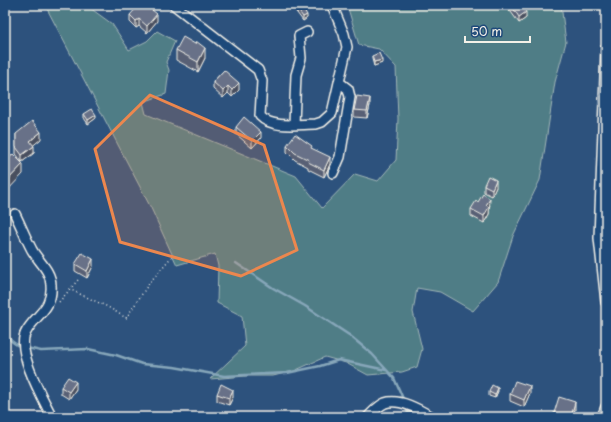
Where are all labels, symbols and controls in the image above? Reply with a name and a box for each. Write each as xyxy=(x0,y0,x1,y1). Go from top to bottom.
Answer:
scale bar xyxy=(465,18,530,44)
text: 50 m xyxy=(471,22,502,40)

